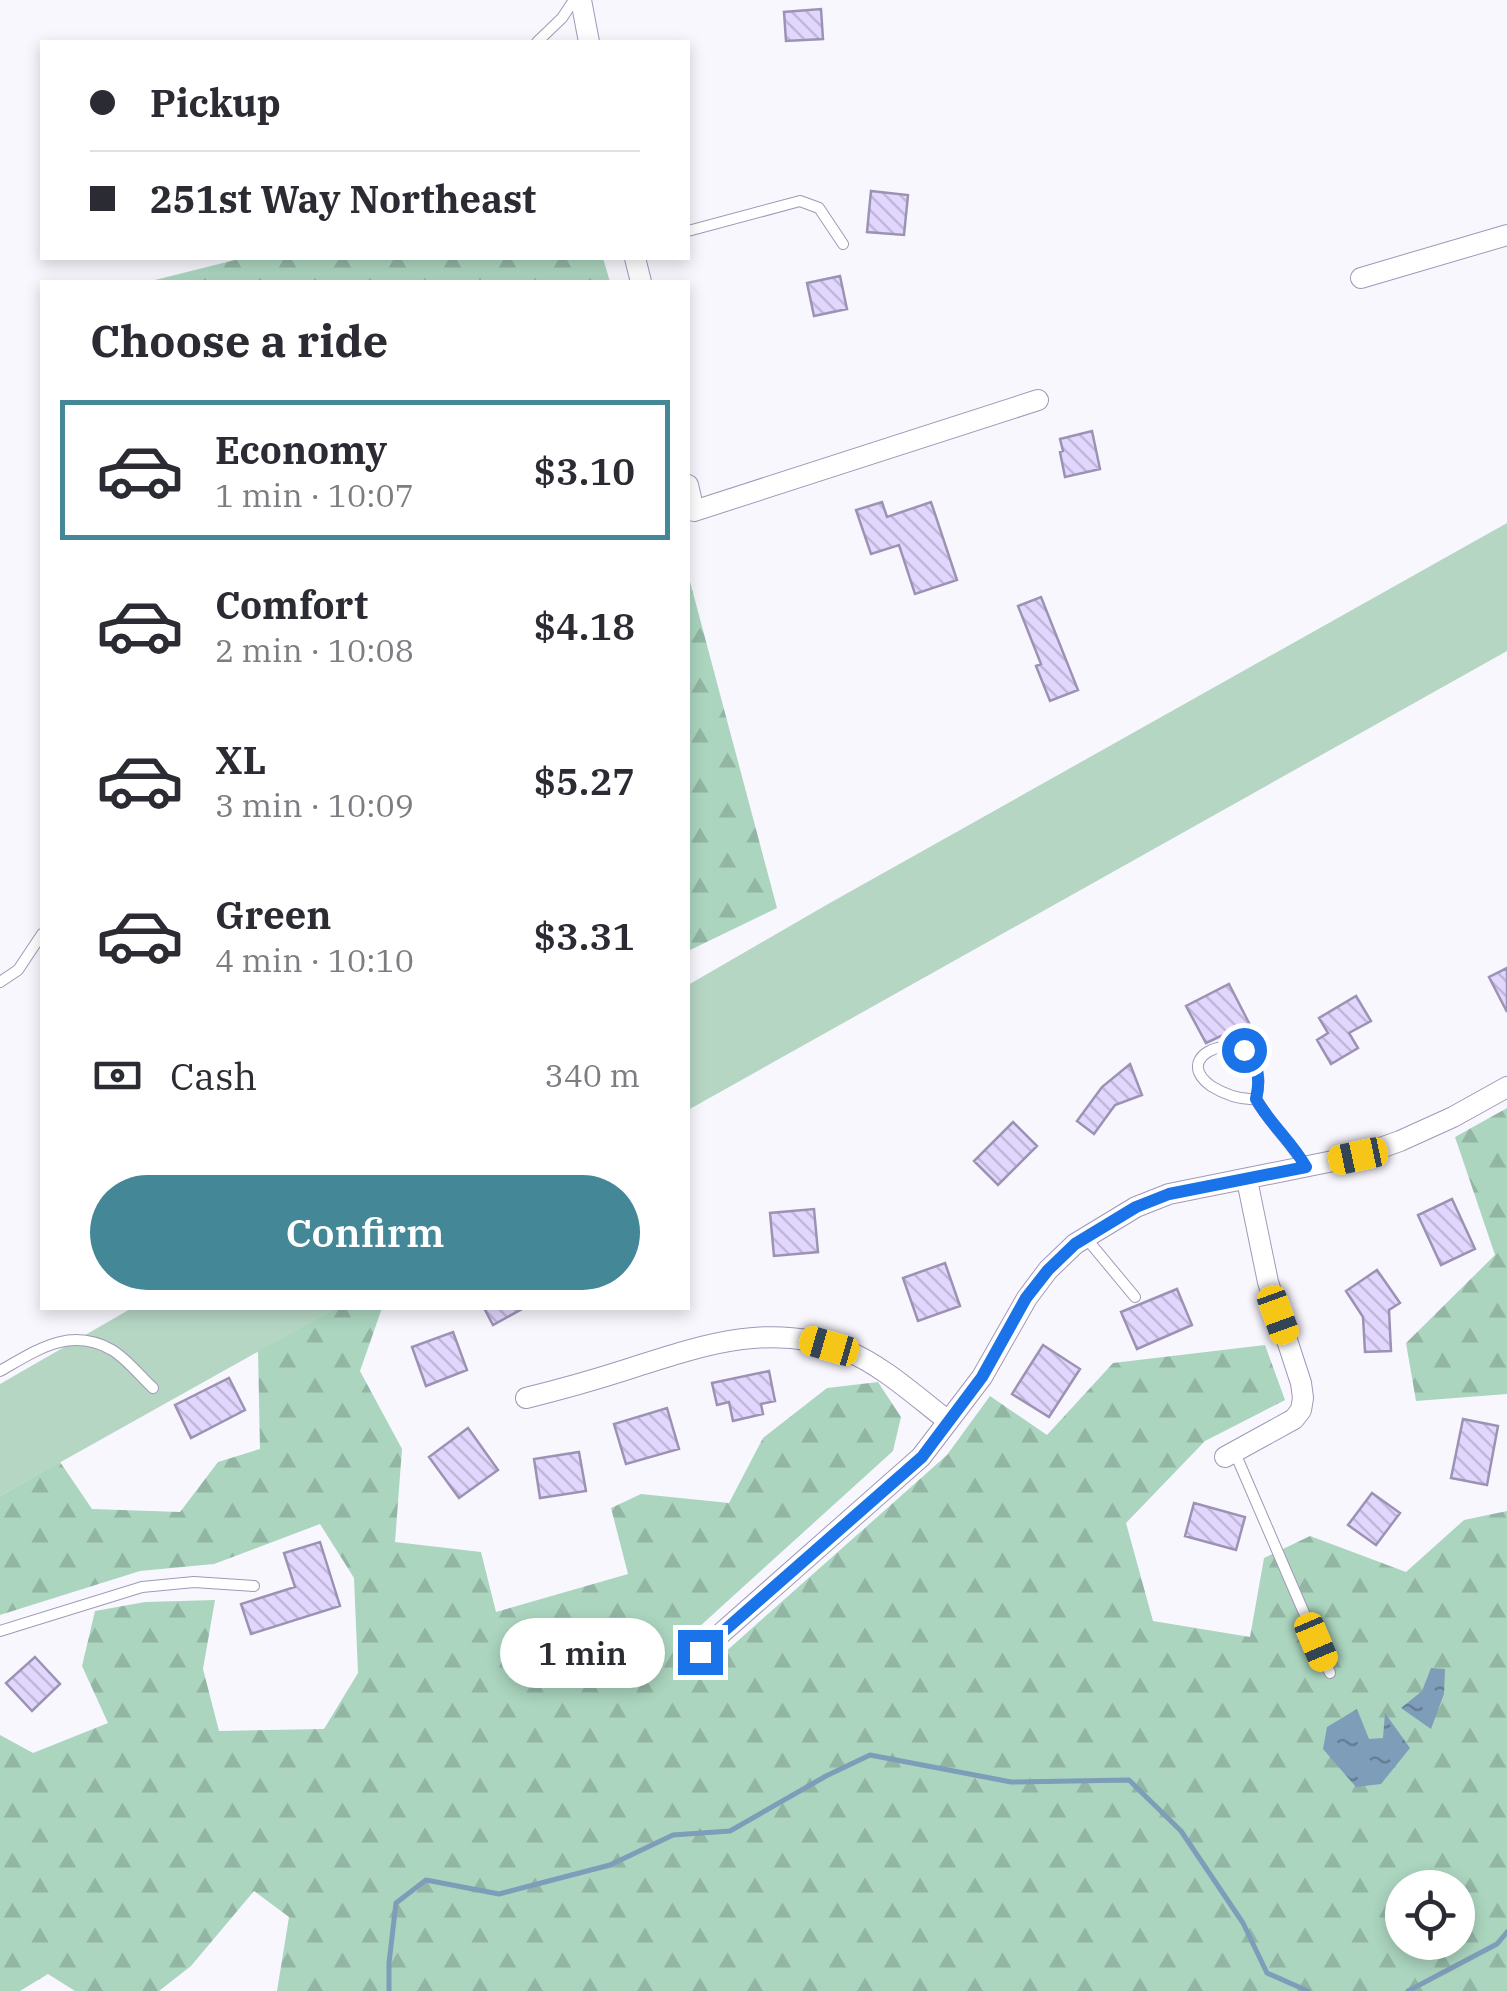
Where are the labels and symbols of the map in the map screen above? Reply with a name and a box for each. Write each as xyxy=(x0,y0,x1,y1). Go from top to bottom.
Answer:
route start xyxy=(1222,1028,1267,1073)
car xyxy=(1326,1135,1390,1177)
car xyxy=(1254,1282,1302,1348)
car xyxy=(796,1323,862,1369)
car xyxy=(1290,1609,1342,1675)
callout: 1 min xyxy=(500,1617,665,1687)
route end xyxy=(678,1630,723,1675)

